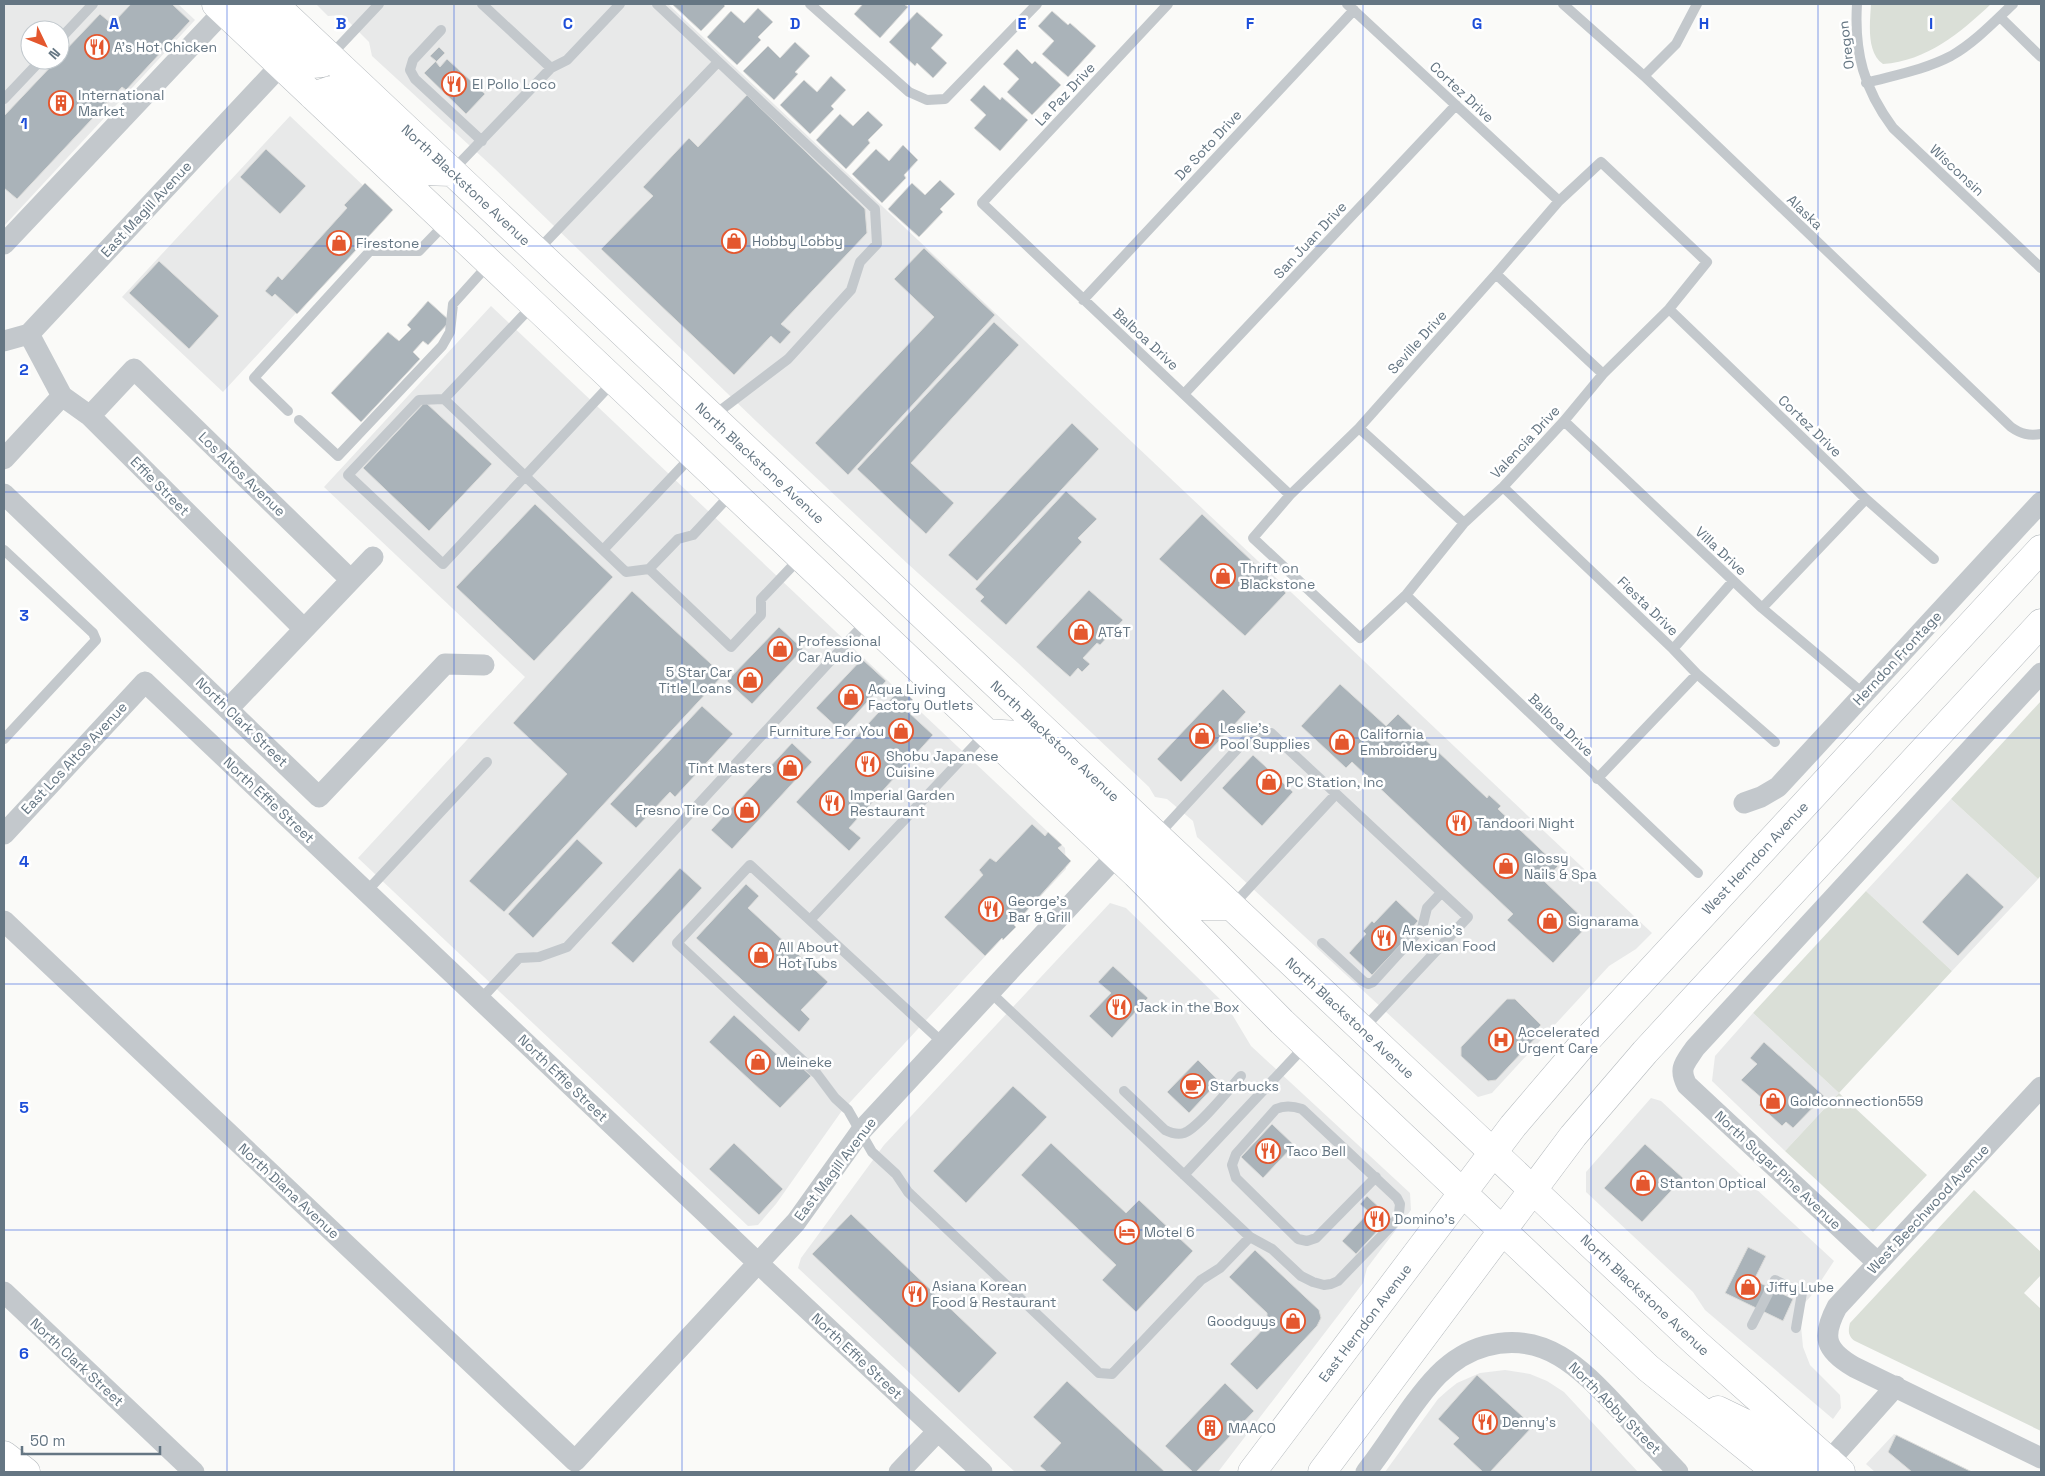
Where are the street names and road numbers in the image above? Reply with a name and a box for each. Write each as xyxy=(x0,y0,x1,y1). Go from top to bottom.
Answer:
street label: Oregon xyxy=(1834,20,1858,70)
street label: Cortez Drive xyxy=(1426,58,1498,126)
street label: La Paz Drive xyxy=(1031,59,1099,129)
street label: De Soto Drive xyxy=(1171,106,1245,184)
street label: North Blackstone Avenue xyxy=(398,120,534,250)
street label: Wisconsin xyxy=(1926,140,1988,200)
street label: East Magill Avenue xyxy=(97,157,195,261)
street label: Alaska xyxy=(1783,191,1827,233)
street label: San Juan Drive xyxy=(1270,198,1350,282)
street label: Balboa Drive xyxy=(1109,304,1183,374)
street label: Seville Drive xyxy=(1384,306,1450,378)
street label: Cortez Drive xyxy=(1774,391,1846,461)
street label: North Blackstone Avenue xyxy=(692,398,828,528)
street label: Valencia Drive xyxy=(1487,402,1563,482)
street label: Los Altos Avenue xyxy=(195,428,289,520)
street label: Effie Street xyxy=(127,453,193,519)
street label: Villa Drive xyxy=(1691,523,1751,579)
street label: Fiesta Drive xyxy=(1614,572,1682,640)
street label: Herndon Frontage xyxy=(1849,607,1945,709)
street label: North Clark Street xyxy=(192,673,292,771)
street label: North Blackstone Avenue xyxy=(987,676,1123,806)
street label: Balboa Drive xyxy=(1525,689,1597,761)
street label: East Los Altos Avenue xyxy=(17,698,131,818)
street label: North Effie Street xyxy=(220,753,318,847)
street label: West Herndon Avenue xyxy=(1698,798,1812,918)
street label: North Blackstone Avenue xyxy=(1282,953,1418,1083)
street label: North Effie Street xyxy=(514,1030,612,1126)
street label: North Sugar Pine Avenue xyxy=(1711,1107,1845,1233)
street label: East Magill Avenue xyxy=(790,1114,880,1224)
street label: North Diana Avenue xyxy=(235,1139,343,1243)
street label: West Beechwood Avenue xyxy=(1863,1140,1993,1278)
street label: North Blackstone Avenue xyxy=(1577,1230,1713,1360)
street label: East Herndon Avenue xyxy=(1315,1260,1415,1386)
street label: North Effie Street xyxy=(808,1309,906,1403)
street label: North Clark Street xyxy=(26,1314,128,1410)
street label: North Abby Street xyxy=(1565,1358,1665,1458)

